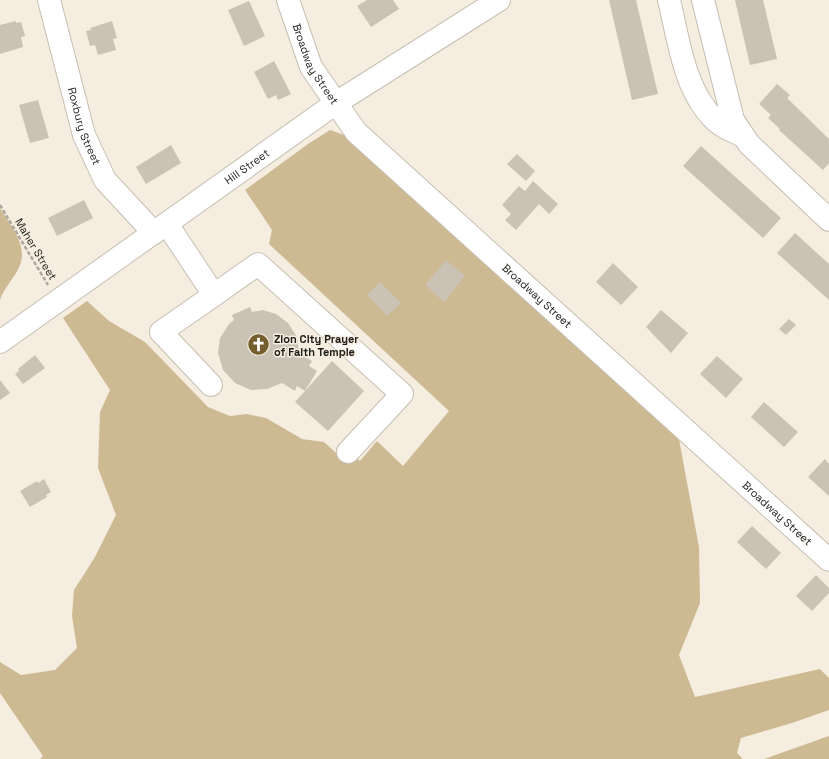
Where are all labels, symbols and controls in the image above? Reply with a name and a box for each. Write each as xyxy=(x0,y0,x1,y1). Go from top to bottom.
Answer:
street label: Broadway Street xyxy=(290,22,342,107)
street label: Roxbury Street xyxy=(65,86,104,167)
street label: Hill Street xyxy=(222,146,272,187)
street label: Maher Street xyxy=(12,216,60,282)
street label: Broadway Street xyxy=(499,261,575,331)
church icon: Zion City Prayer of Faith Temple xyxy=(245,332,271,358)
place label: Zion City Prayer of Faith Temple xyxy=(274,332,359,359)
street label: Broadway Street xyxy=(739,478,815,548)

